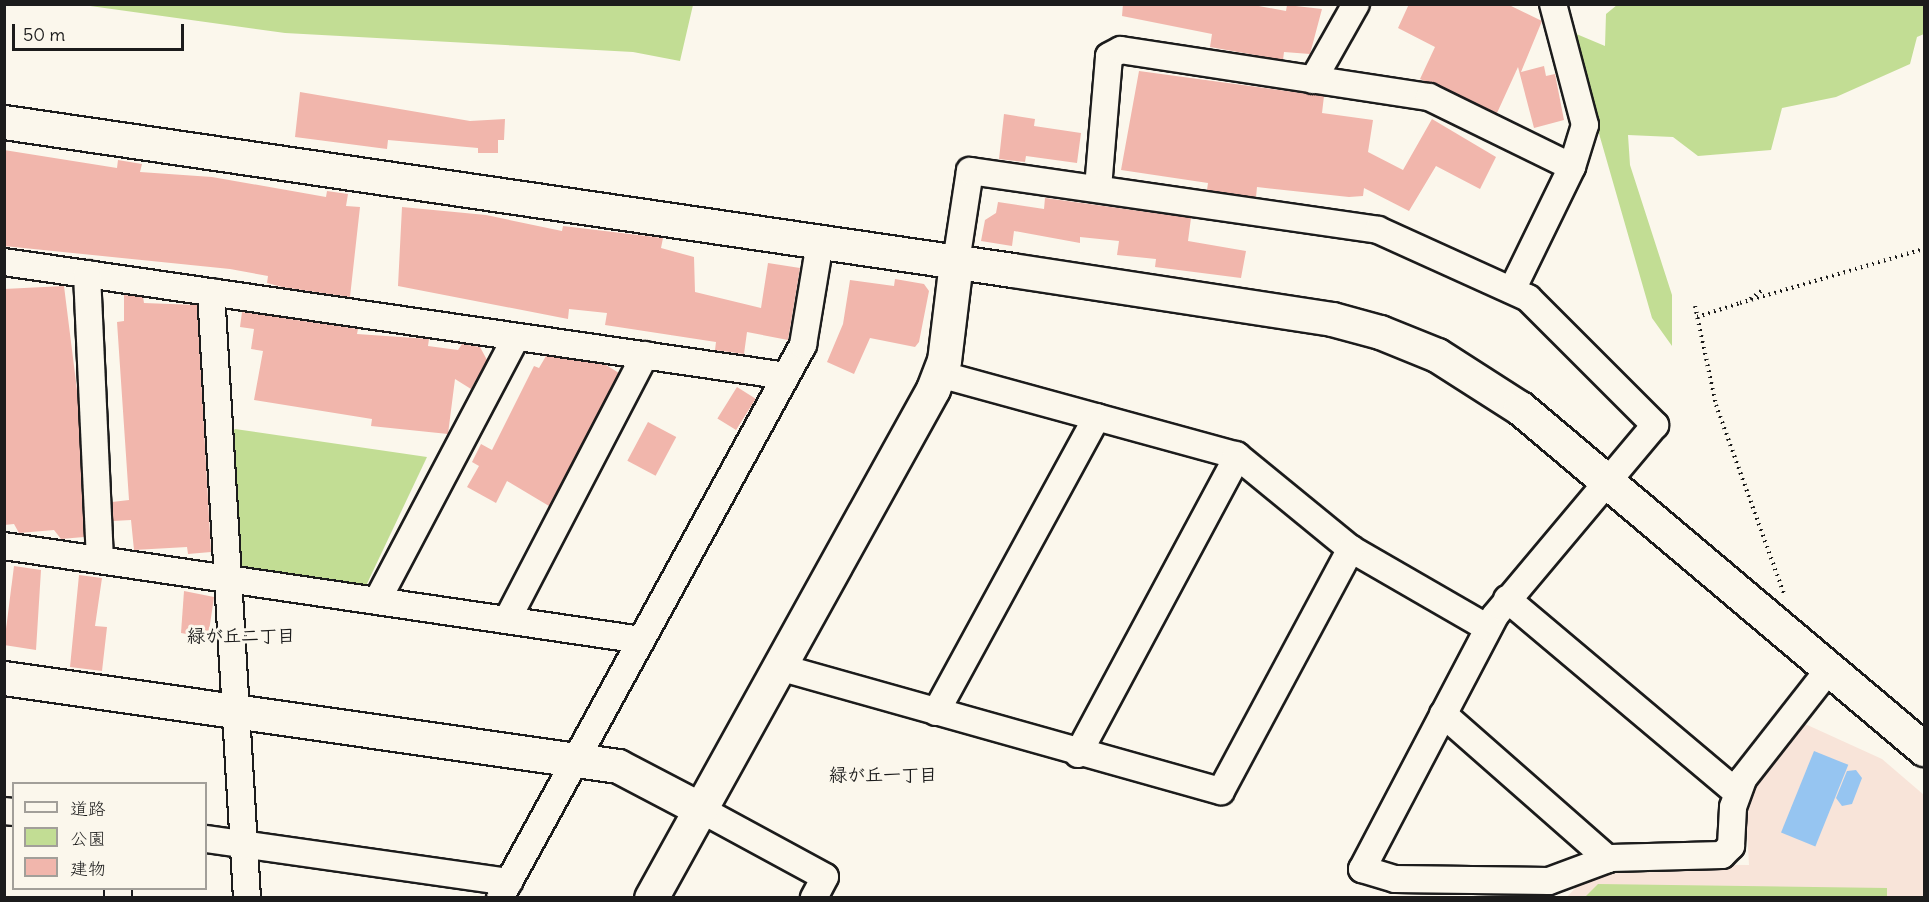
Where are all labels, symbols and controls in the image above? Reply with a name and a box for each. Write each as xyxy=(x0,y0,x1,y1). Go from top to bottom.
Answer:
scale bar xyxy=(15,12,188,50)
text: 50 m xyxy=(23,23,65,46)
district label: 緑が丘二丁目 xyxy=(187,625,295,647)
district label: 緑が丘一丁目 xyxy=(829,764,937,786)
legend xyxy=(12,782,207,890)
text: 道路 xyxy=(70,797,106,820)
text: 公園 xyxy=(70,827,106,850)
text: 建物 xyxy=(70,857,106,880)

